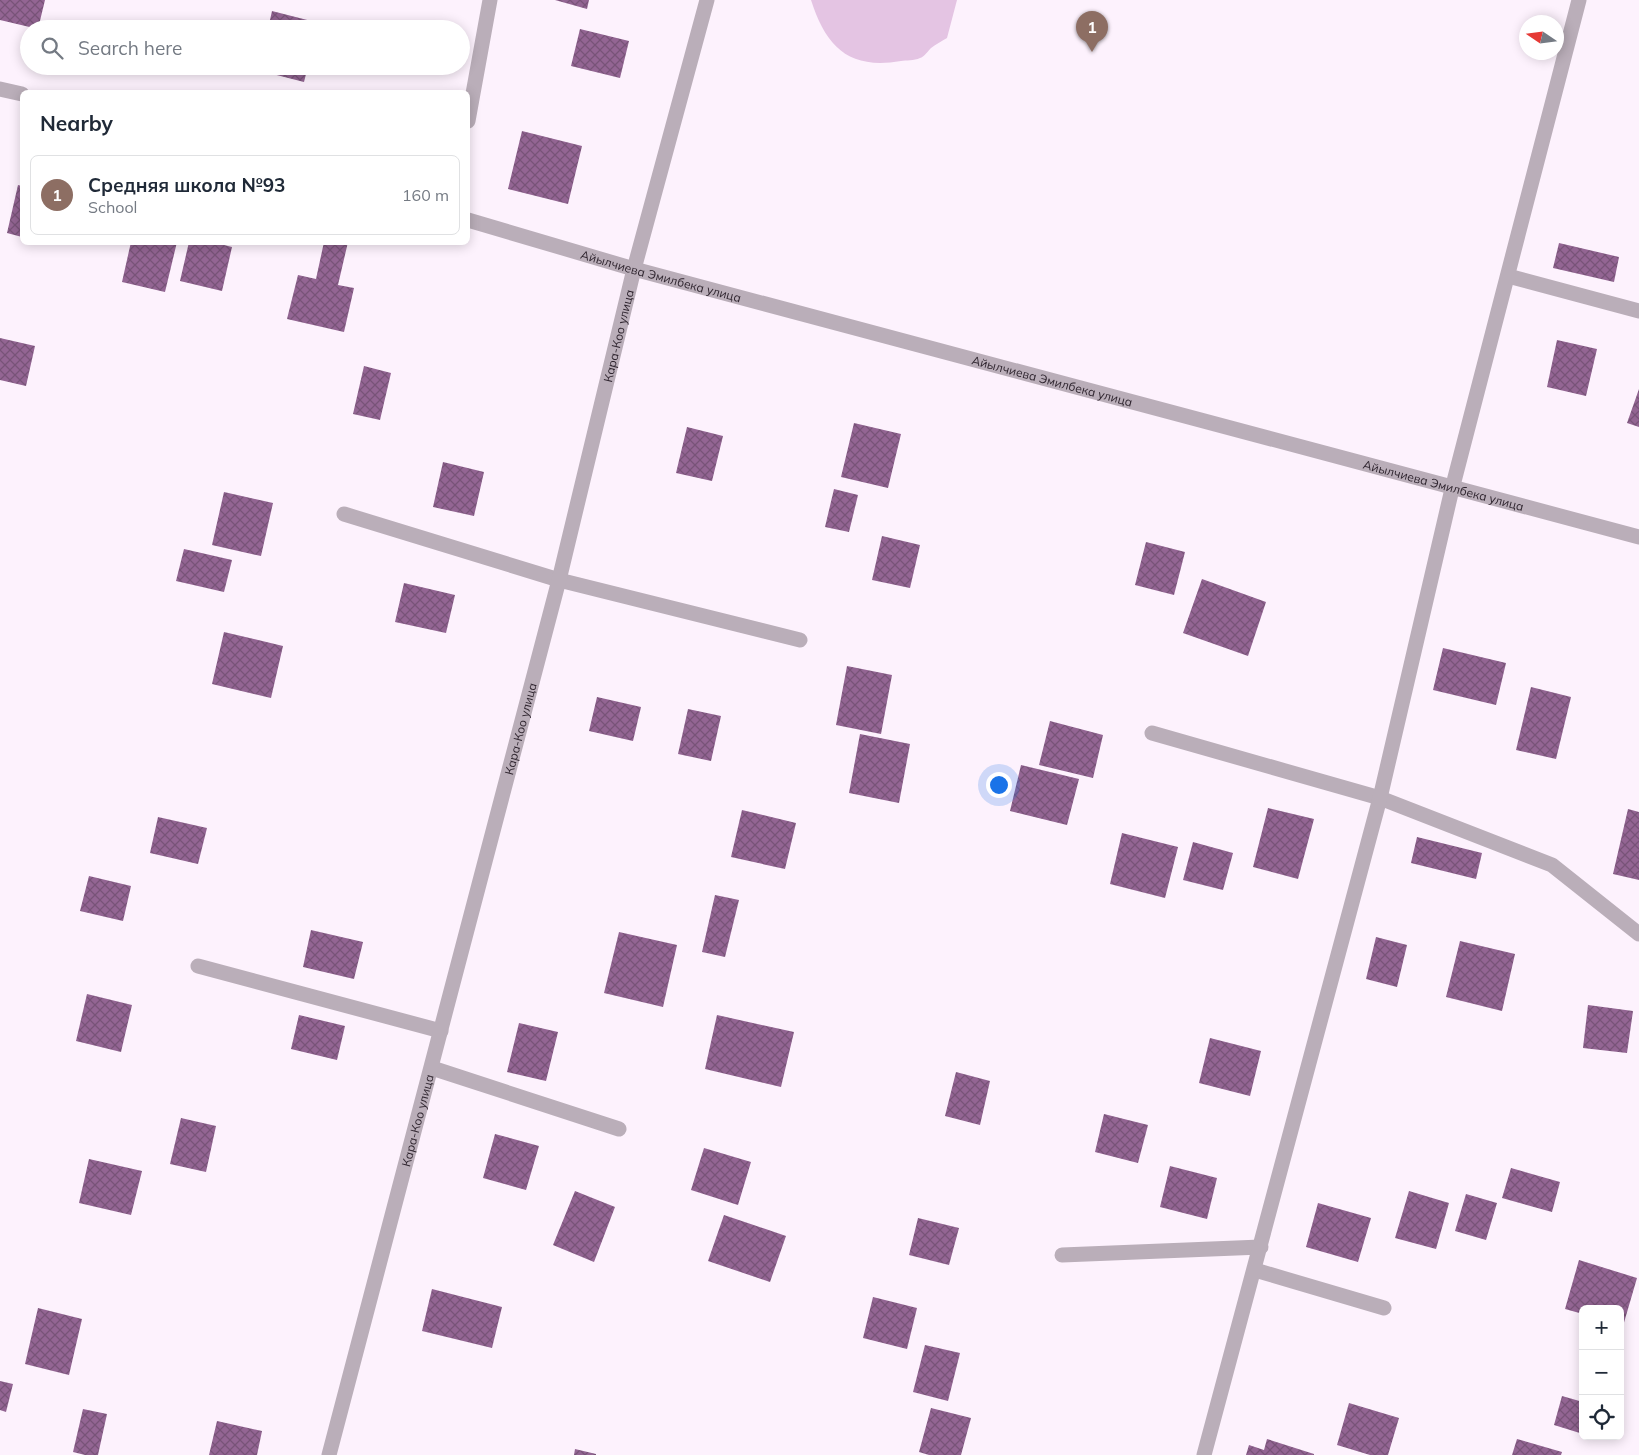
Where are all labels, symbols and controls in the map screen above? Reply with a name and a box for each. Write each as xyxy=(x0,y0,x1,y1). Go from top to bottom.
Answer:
pin: 1 xyxy=(1076,11,1108,52)
north arrow xyxy=(1519,15,1564,60)
search box xyxy=(20,20,470,75)
icon: search xyxy=(38,34,66,62)
text: Search here xyxy=(78,36,182,60)
text: Nearby xyxy=(40,110,113,136)
text: Средняя школа №93 xyxy=(88,173,285,197)
text: 1 xyxy=(52,185,62,205)
text: 160 m xyxy=(402,185,449,205)
text: School xyxy=(88,197,137,217)
street label: Айылчиева Эмилбека улица xyxy=(579,246,743,305)
street label: Кара-Коо улица xyxy=(599,288,636,384)
street label: Айылчиева Эмилбека улица xyxy=(970,352,1134,409)
street label: Айылчиева Эмилбека улица xyxy=(1362,456,1526,514)
street label: Кара-Коо улица xyxy=(501,681,539,776)
your location xyxy=(986,772,1012,798)
street label: Кара-Коо улица xyxy=(398,1073,436,1168)
map controls xyxy=(1579,1305,1624,1440)
button: + xyxy=(1579,1305,1624,1350)
button: − xyxy=(1579,1350,1624,1395)
button: locate xyxy=(1579,1395,1624,1440)

